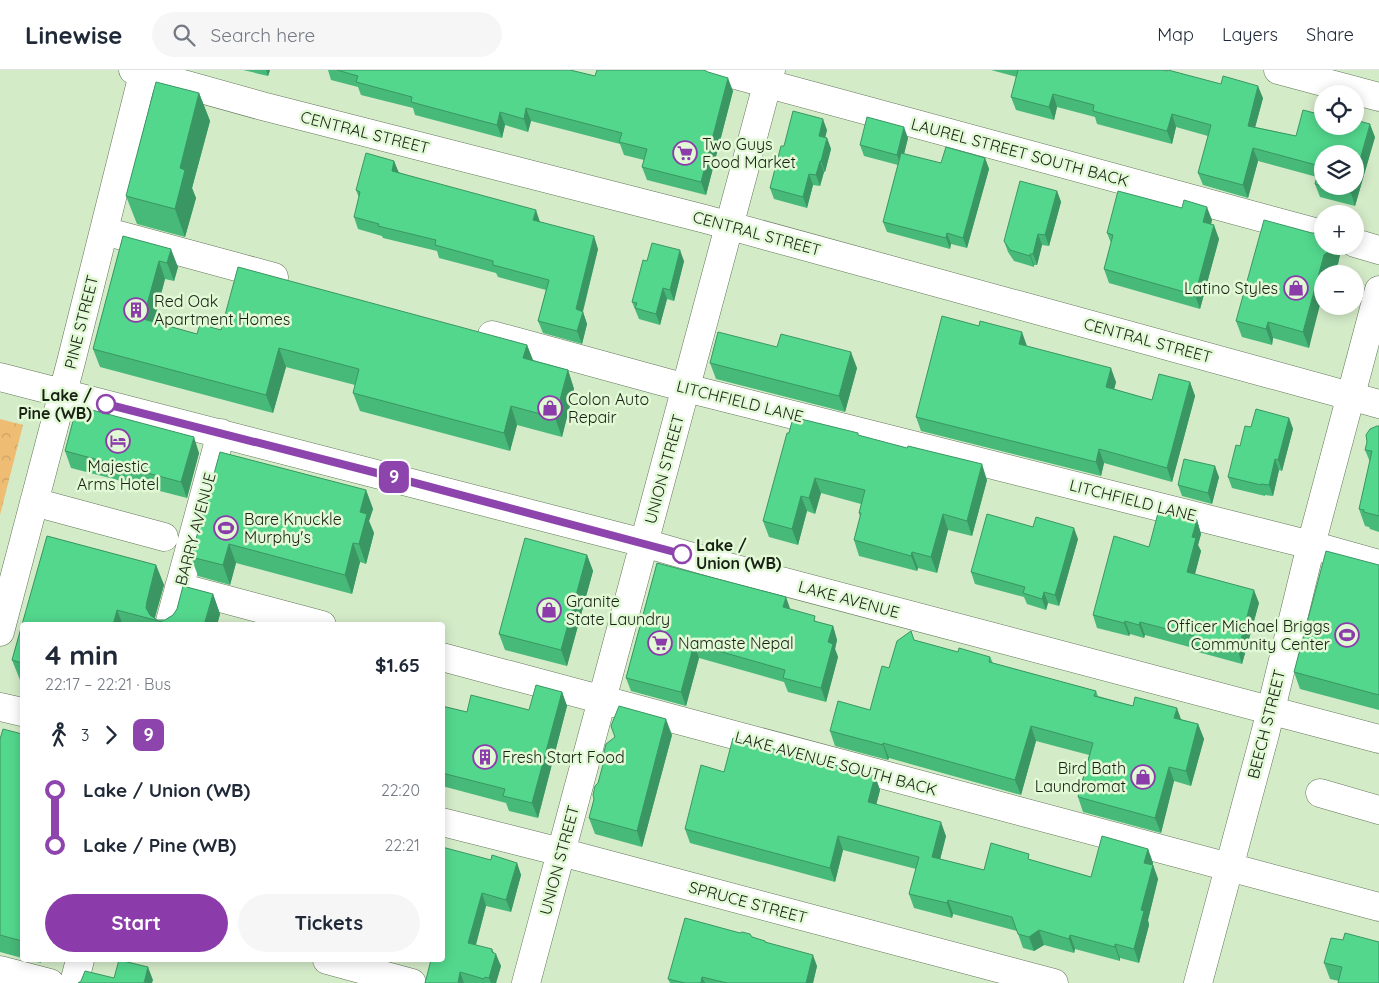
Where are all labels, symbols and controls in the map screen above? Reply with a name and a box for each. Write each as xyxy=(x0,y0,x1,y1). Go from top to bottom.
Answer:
search box xyxy=(152,12,502,57)
text: Linewise xyxy=(25,20,122,50)
icon: search xyxy=(170,21,198,49)
text: Search here xyxy=(210,23,315,47)
text: Map xyxy=(1157,23,1194,46)
text: Layers xyxy=(1222,23,1278,46)
text: Share xyxy=(1306,23,1354,46)
map controls xyxy=(1314,85,1364,315)
button: locate xyxy=(1314,85,1364,135)
street label: CENTRAL STREET xyxy=(299,106,432,158)
street label: LAUREL STREET SOUTH BACK xyxy=(909,113,1131,191)
place label: Two Guys Food Market xyxy=(702,134,796,172)
supermarket icon: Two Guys Food Market xyxy=(672,140,698,166)
button: layers xyxy=(1314,145,1364,195)
button: + xyxy=(1314,205,1364,255)
street label: CENTRAL STREET xyxy=(691,206,824,260)
button: − xyxy=(1314,265,1364,315)
street label: PINE STREET xyxy=(60,273,102,371)
shop icon: Latino Styles xyxy=(1283,275,1309,301)
place label: Latino Styles xyxy=(1184,278,1278,298)
place label: Red Oak Apartment Homes xyxy=(154,291,290,329)
building icon: Red Oak Apartment Homes xyxy=(123,297,149,323)
street label: CENTRAL STREET xyxy=(1082,313,1215,367)
street label: LITCHFIELD LANE xyxy=(675,376,805,426)
place label: Lake / Pine (WB) xyxy=(18,385,92,423)
place label: Colon Auto Repair xyxy=(568,389,649,427)
marker: Lake / Pine (WB) xyxy=(96,394,116,414)
shop icon: Colon Auto Repair xyxy=(537,395,563,421)
street label: UNION STREET xyxy=(640,412,688,526)
hotel icon: Majestic Arms Hotel xyxy=(105,428,131,454)
place label: Majestic Arms Hotel xyxy=(77,456,159,494)
line badge: 9 xyxy=(378,461,410,493)
text: 9 xyxy=(389,465,399,488)
street label: BARRY AVENUE xyxy=(170,470,220,588)
street label: LITCHFIELD LANE xyxy=(1068,475,1198,525)
place label: Bare Knuckle Murphy's xyxy=(244,509,342,547)
sports icon: Bare Knuckle Murphy's xyxy=(213,515,239,541)
place label: Lake / Union (WB) xyxy=(696,535,782,573)
marker: Lake / Union (WB) xyxy=(672,544,692,564)
street label: LAKE AVENUE xyxy=(796,576,902,622)
place label: Granite State Laundry xyxy=(566,591,670,629)
shop icon: Granite State Laundry xyxy=(536,597,562,623)
place label: Officer Michael Briggs Community Center xyxy=(1167,616,1330,654)
sports icon: Officer Michael Briggs Community Center xyxy=(1334,622,1360,648)
supermarket icon: Namaste Nepal xyxy=(647,630,673,656)
place label: Namaste Nepal xyxy=(678,633,794,653)
text: 4 min xyxy=(45,637,118,672)
text: $1.65 xyxy=(375,653,420,677)
street label: BEECH STREET xyxy=(1243,667,1289,781)
text: 22:17 – 22:21 · Bus xyxy=(45,674,171,694)
icon: walk xyxy=(45,721,73,749)
icon: forward xyxy=(97,721,125,749)
text: 9 xyxy=(143,723,154,746)
text: 3 xyxy=(81,725,89,745)
street label: LAKE AVENUE SOUTH BACK xyxy=(733,726,939,800)
building icon: Fresh Start Food xyxy=(472,744,498,770)
place label: Fresh Start Food xyxy=(502,747,625,767)
place label: Bird Bath Laundromat xyxy=(1035,758,1126,796)
shop icon: Bird Bath Laundromat xyxy=(1130,764,1156,790)
text: Lake / Union (WB) xyxy=(83,778,250,802)
text: 22:20 xyxy=(381,780,420,800)
street label: UNION STREET xyxy=(535,803,583,917)
text: Lake / Pine (WB) xyxy=(83,833,236,857)
text: 22:21 xyxy=(384,835,420,855)
street label: SPRUCE STREET xyxy=(687,877,810,927)
button: Start xyxy=(45,894,228,952)
button: Tickets xyxy=(238,894,420,952)

